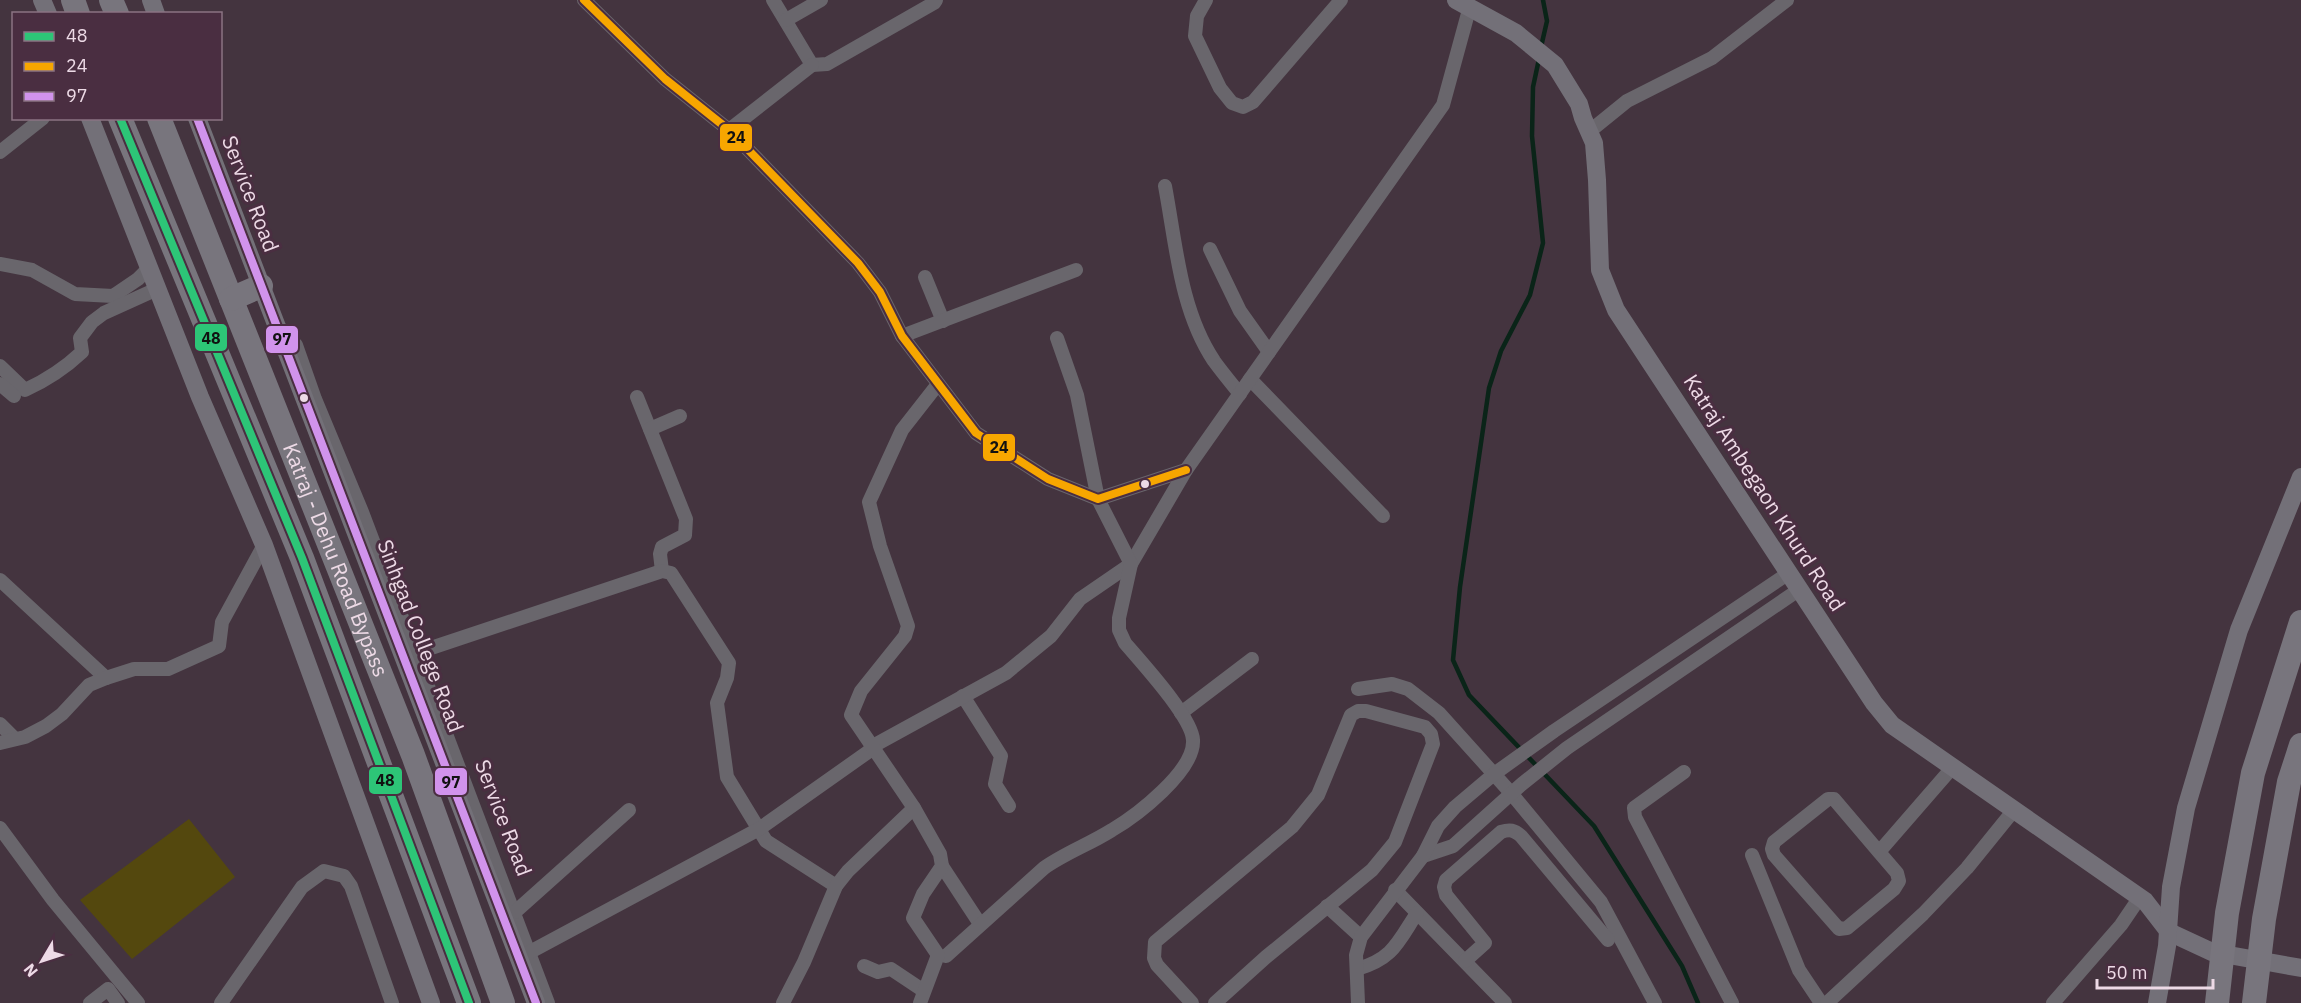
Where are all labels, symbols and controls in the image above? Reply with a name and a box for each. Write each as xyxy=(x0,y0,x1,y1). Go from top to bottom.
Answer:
legend xyxy=(12,12,222,120)
text: 48 xyxy=(66,24,88,47)
text: 24 xyxy=(66,54,88,77)
text: 97 xyxy=(66,84,88,107)
line badge: 24 xyxy=(719,123,753,152)
text: 24 xyxy=(726,127,746,147)
street label: Service Road xyxy=(216,131,286,256)
line badge: 48 xyxy=(194,323,228,352)
line badge: 97 xyxy=(265,325,299,354)
text: 48 xyxy=(201,328,221,348)
text: 97 xyxy=(272,329,292,349)
street label: Katraj Ambegaon Khurd Road xyxy=(1678,369,1852,616)
unlabelled marker xyxy=(298,392,310,404)
line badge: 24 xyxy=(982,433,1016,462)
text: 24 xyxy=(989,437,1009,457)
street label: Katraj - Dehu Road Bypass xyxy=(277,439,395,681)
unlabelled marker xyxy=(1139,478,1151,490)
street label: Sinhgad College Road xyxy=(371,535,471,736)
street label: Service Road xyxy=(469,755,539,880)
line badge: 48 xyxy=(368,766,403,795)
line badge: 97 xyxy=(434,767,468,796)
text: 48 xyxy=(375,770,395,790)
text: 97 xyxy=(441,772,461,792)
north arrow xyxy=(12,931,72,991)
scale bar xyxy=(2097,952,2212,990)
text: N xyxy=(19,960,42,981)
text: 50 m xyxy=(2106,961,2148,984)

